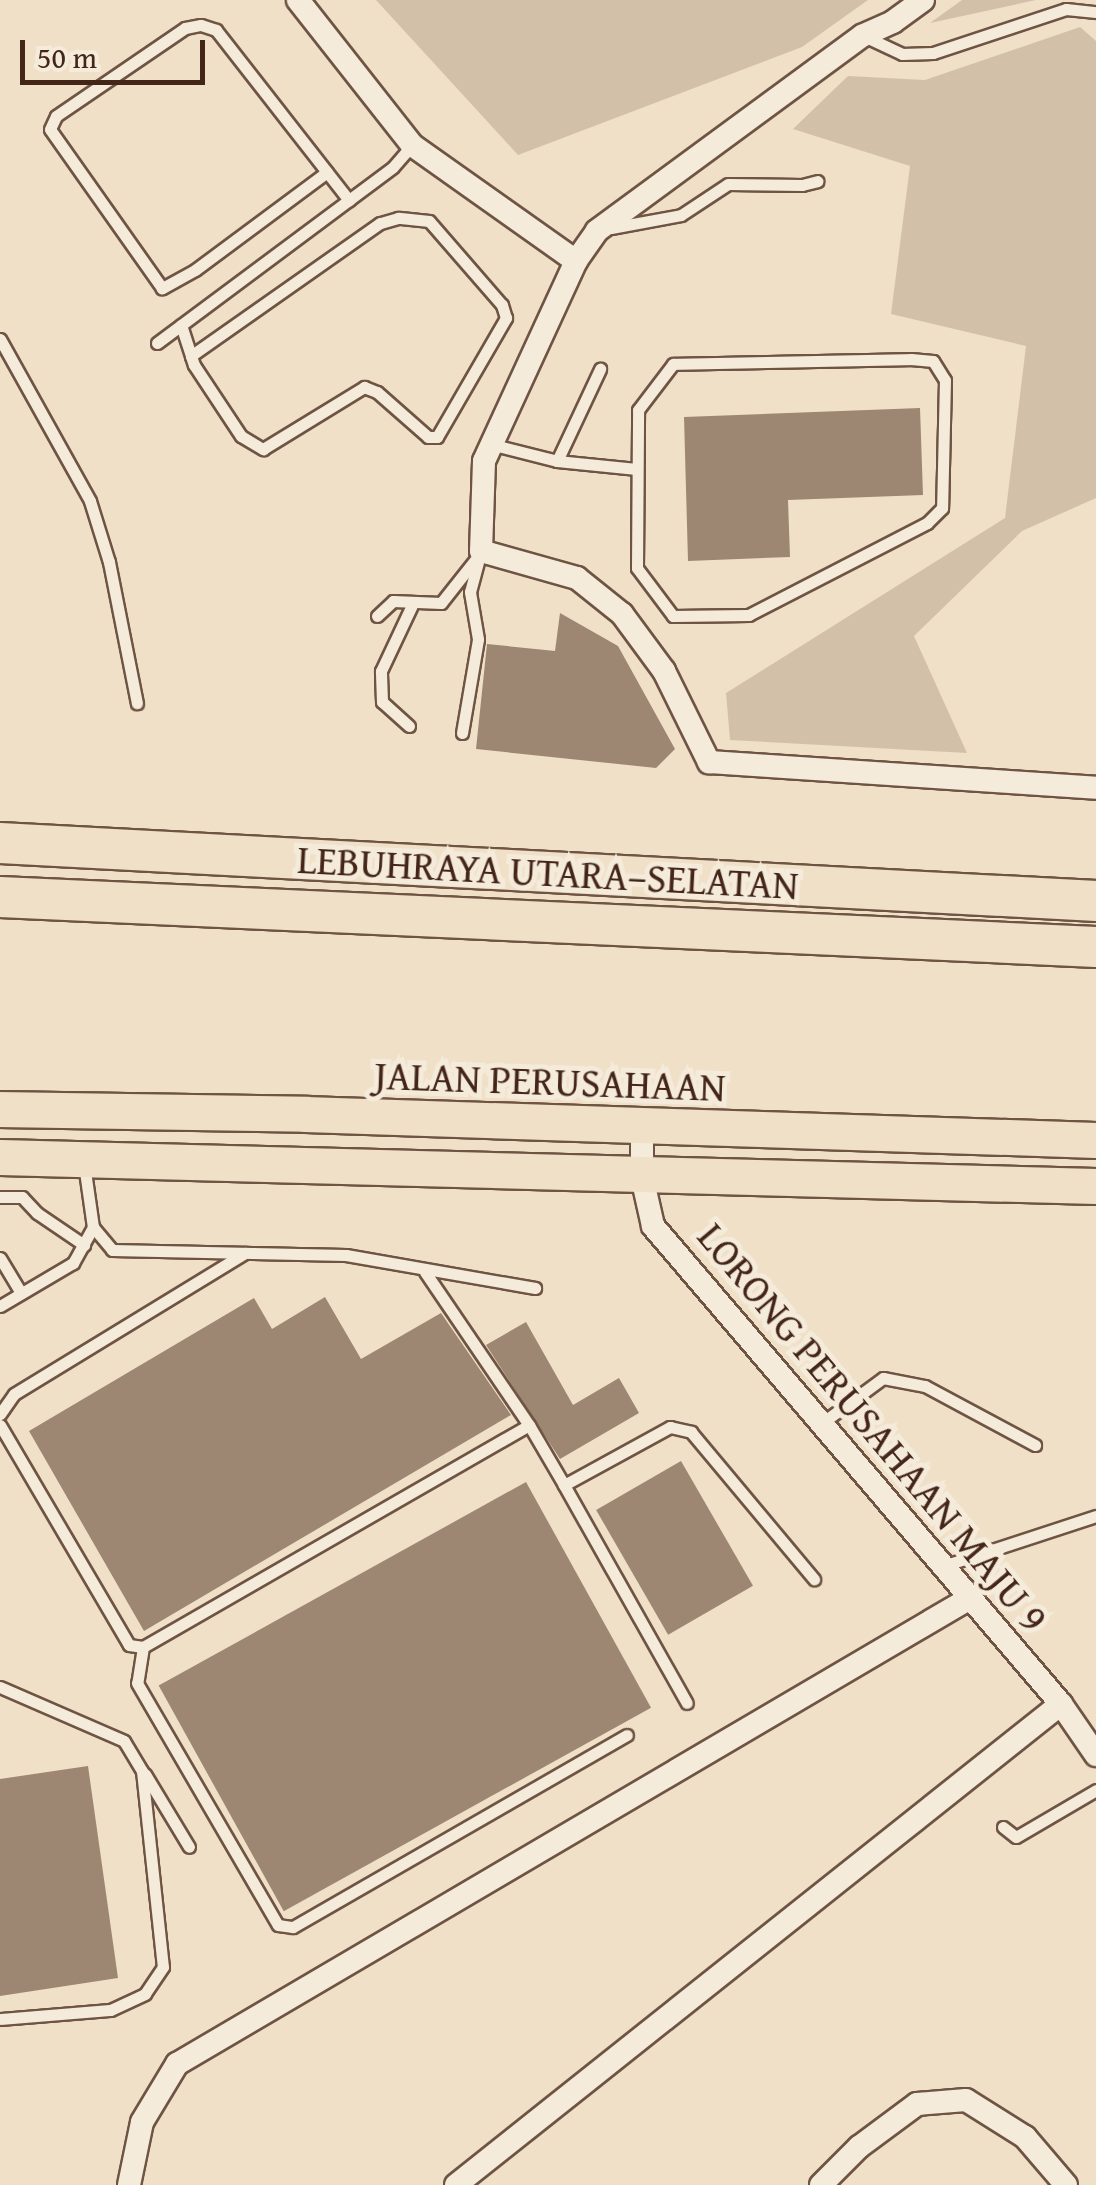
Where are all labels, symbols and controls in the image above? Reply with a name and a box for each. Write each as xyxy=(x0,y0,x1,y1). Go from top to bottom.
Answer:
scale bar xyxy=(25,20,210,82)
text: 50 m xyxy=(37,35,97,79)
street label: LEBUHRAYA UTARA–SELATAN xyxy=(296,835,800,909)
street label: JALAN PERUSAHAAN xyxy=(373,1051,727,1111)
street label: LORONG PERUSAHAAN MAJU 9 xyxy=(688,1213,1058,1641)

